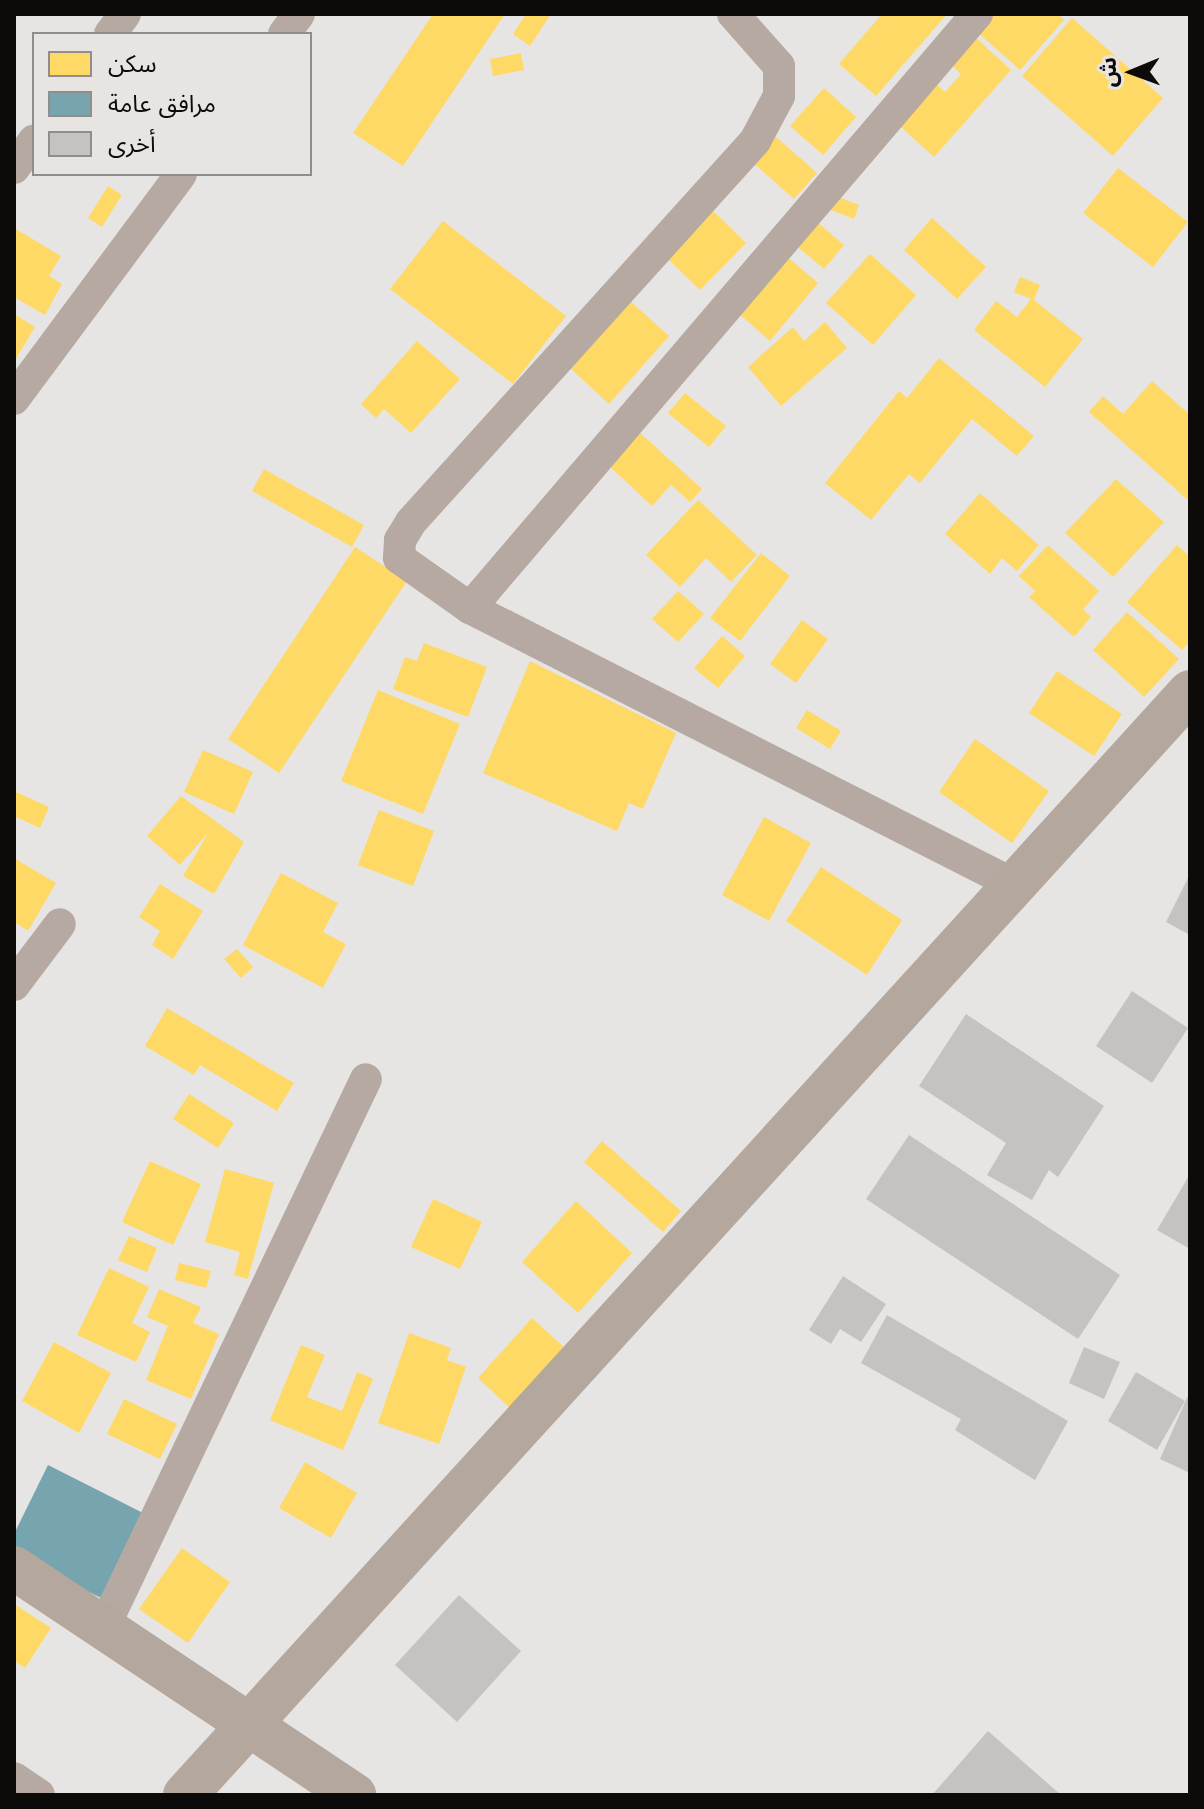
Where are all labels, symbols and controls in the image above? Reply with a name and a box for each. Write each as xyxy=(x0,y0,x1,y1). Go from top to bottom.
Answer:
legend xyxy=(32,32,312,176)
north arrow xyxy=(1092,32,1172,112)
text: سكن xyxy=(108,46,157,81)
text: ش xyxy=(1092,57,1124,88)
text: مرافق عامة xyxy=(108,86,216,121)
text: أخرى xyxy=(108,126,156,161)

